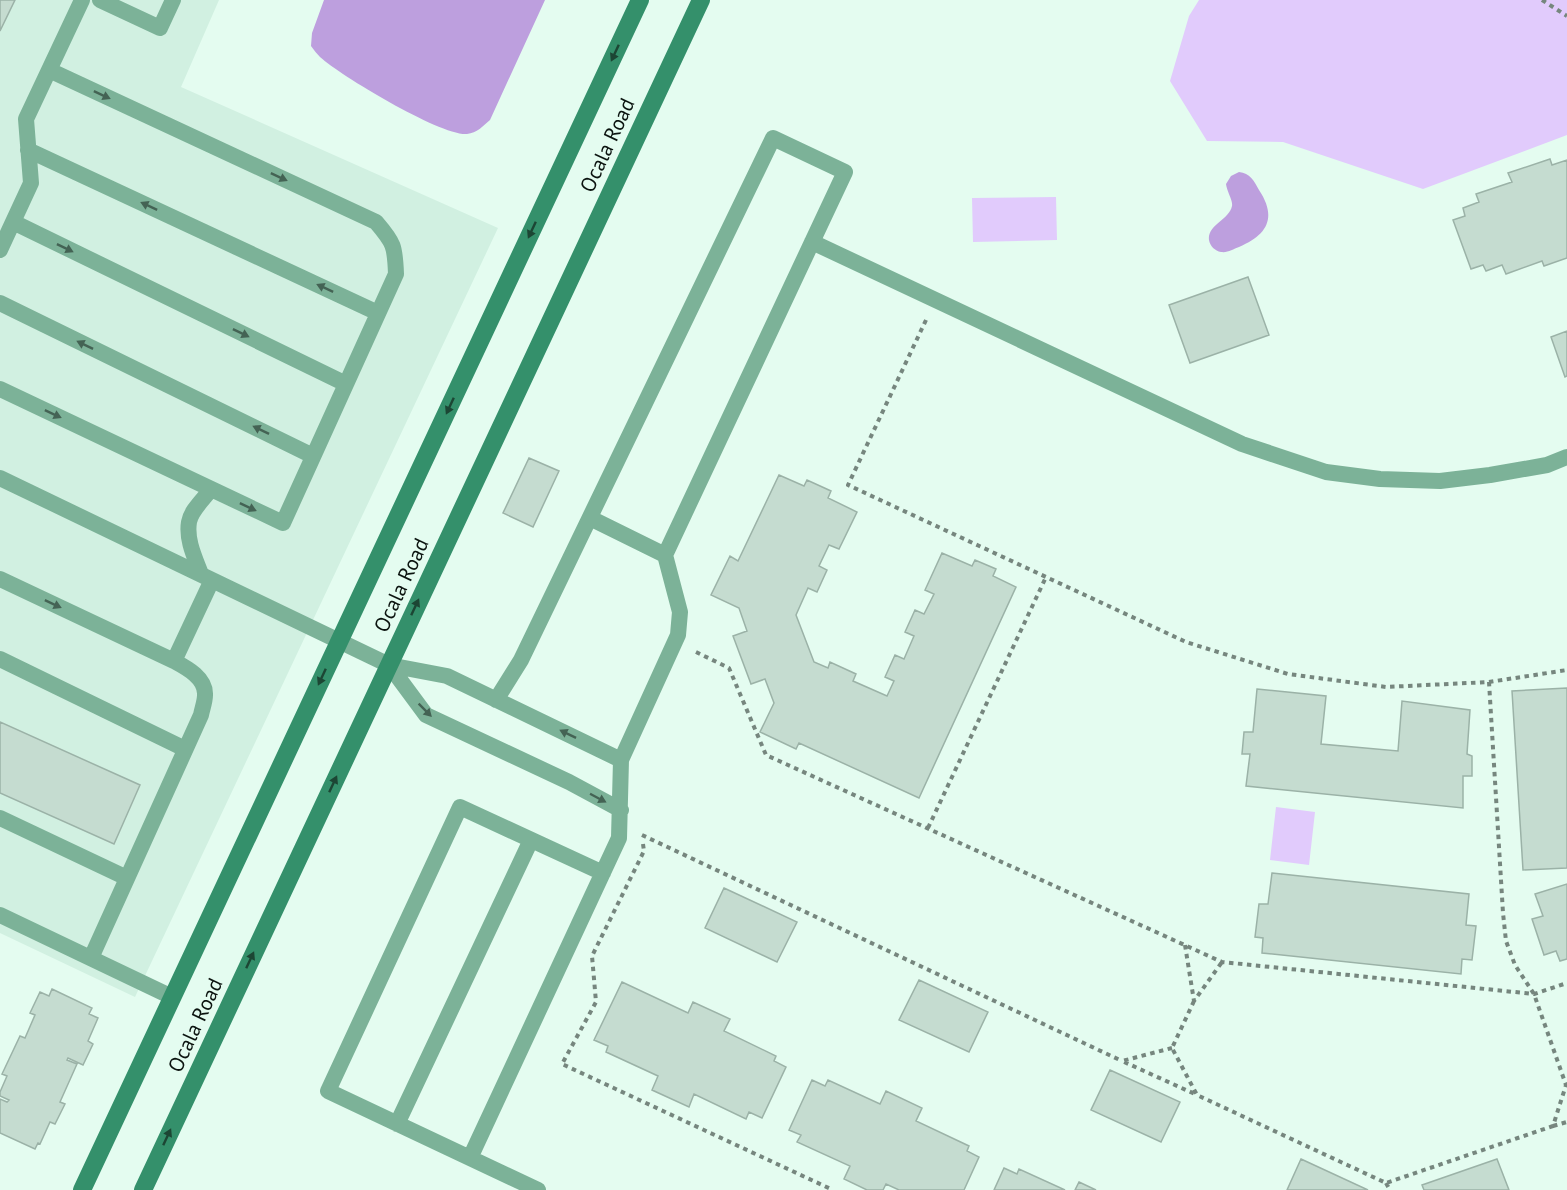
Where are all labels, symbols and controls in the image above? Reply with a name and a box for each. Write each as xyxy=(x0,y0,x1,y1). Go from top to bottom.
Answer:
one-way arrow xyxy=(610,45,620,63)
one-way arrow xyxy=(94,90,111,99)
street label: Ocala Road xyxy=(573,94,641,196)
one-way arrow xyxy=(270,173,288,183)
one-way arrow xyxy=(140,201,157,210)
one-way arrow xyxy=(528,221,537,238)
one-way arrow xyxy=(57,243,74,252)
one-way arrow xyxy=(316,283,334,293)
one-way arrow xyxy=(232,328,249,337)
one-way arrow xyxy=(77,340,94,349)
one-way arrow xyxy=(445,398,454,415)
one-way arrow xyxy=(44,410,61,419)
one-way arrow xyxy=(252,426,269,435)
one-way arrow xyxy=(239,501,257,511)
street label: Ocala Road xyxy=(367,534,435,636)
one-way arrow xyxy=(411,599,420,616)
one-way arrow xyxy=(44,600,61,609)
one-way arrow xyxy=(317,669,326,686)
one-way arrow xyxy=(417,703,431,717)
one-way arrow xyxy=(559,730,577,740)
one-way arrow xyxy=(328,775,337,792)
one-way arrow xyxy=(590,793,607,803)
one-way arrow xyxy=(245,951,255,969)
street label: Ocala Road xyxy=(161,974,229,1076)
one-way arrow xyxy=(163,1128,172,1145)

